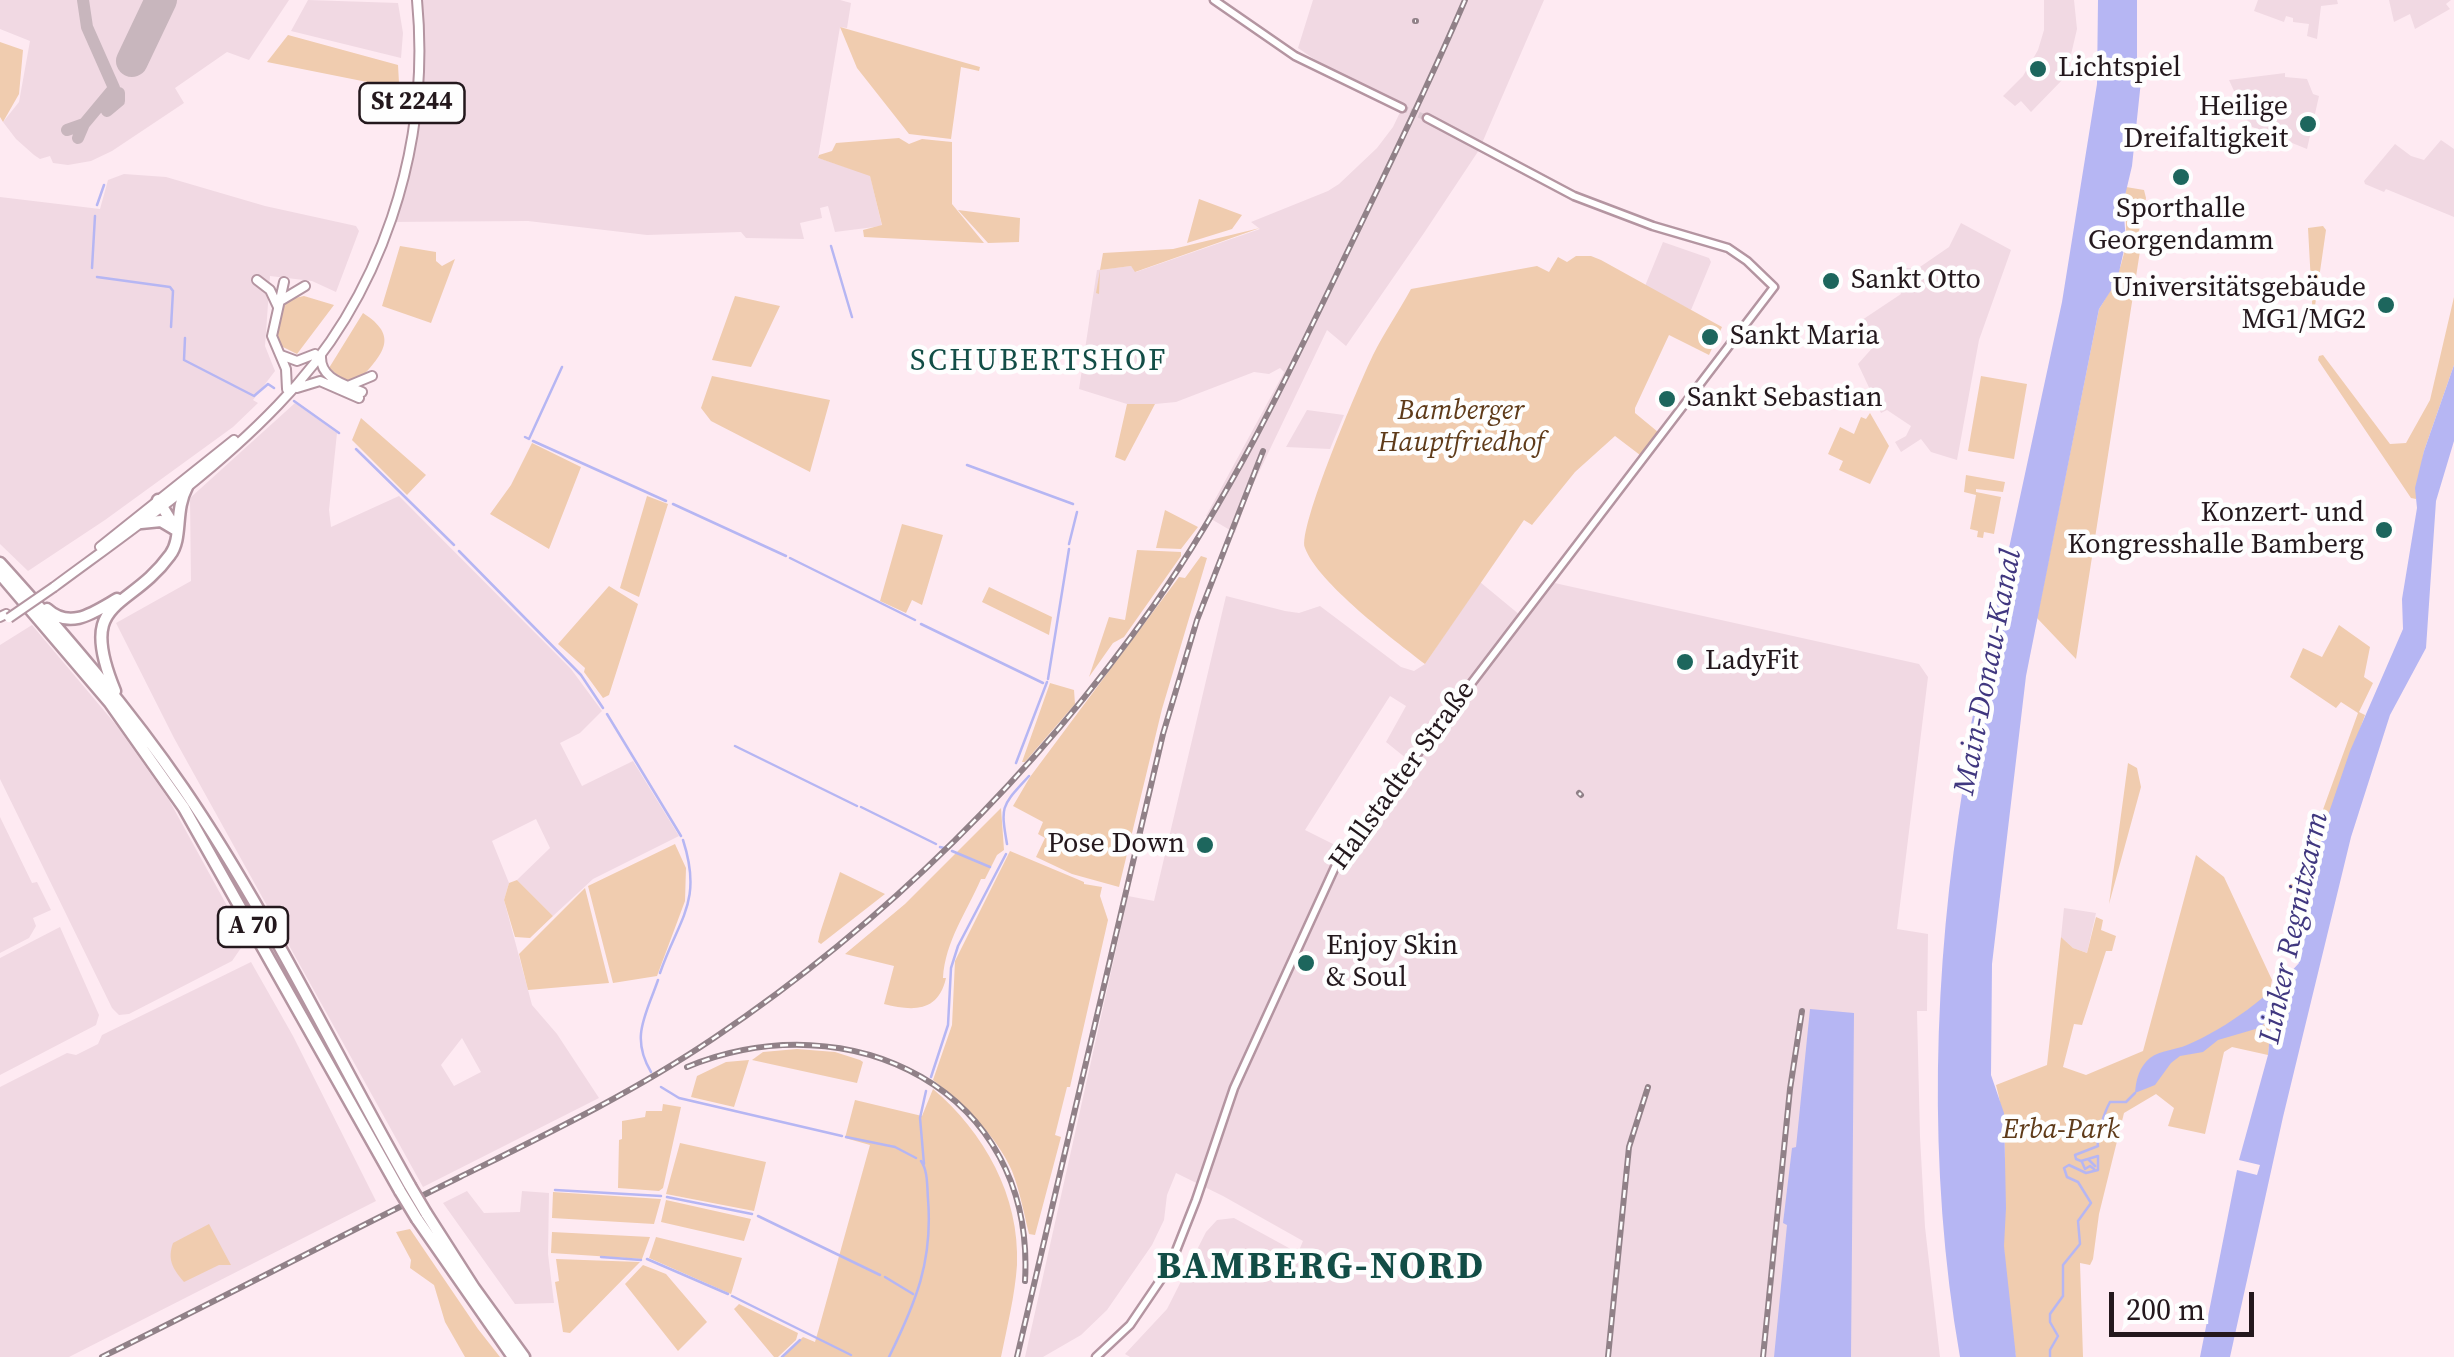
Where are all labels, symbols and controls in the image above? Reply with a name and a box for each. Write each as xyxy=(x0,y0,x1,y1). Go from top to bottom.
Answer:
place label: Lichtspiel xyxy=(2058,52,2181,86)
marker: Lichtspiel xyxy=(2027,58,2049,80)
road number: St 2244 xyxy=(360,83,464,123)
place label: Heilige Dreifaltigkeit xyxy=(2123,91,2288,157)
marker: Heilige Dreifaltigkeit xyxy=(2297,113,2319,135)
marker: Sporthalle Georgendamm xyxy=(2170,166,2192,188)
place label: Sporthalle Georgendamm xyxy=(2088,193,2274,259)
place label: Sankt Otto xyxy=(1851,264,1981,298)
marker: Sankt Otto xyxy=(1820,270,1842,292)
place label: Universitätsgebäude MG1/MG2 xyxy=(2112,272,2366,338)
marker: Universitätsgebäude MG1/MG2 xyxy=(2375,294,2397,316)
place label: Sankt Maria xyxy=(1730,320,1880,354)
marker: Sankt Maria xyxy=(1699,326,1721,348)
district label: SCHUBERTSHOF xyxy=(910,344,1168,380)
place label: Sankt Sebastian xyxy=(1687,382,1883,416)
marker: Sankt Sebastian xyxy=(1656,388,1678,410)
park label: Bamberger Hauptfriedhof xyxy=(1378,395,1544,461)
place label: Konzert- und Kongresshalle Bamberg xyxy=(2067,497,2364,563)
marker: Konzert- und Kongresshalle Bamberg xyxy=(2373,519,2395,541)
water label: Main-Donau-Kanal xyxy=(1948,546,2030,798)
place label: LadyFit xyxy=(1705,645,1799,679)
marker: LadyFit xyxy=(1674,651,1696,673)
street label: Hallstadter Straße xyxy=(1323,675,1483,877)
water label: Linker Regnitzarm xyxy=(2253,809,2337,1047)
place label: Pose Down xyxy=(1047,828,1185,862)
marker: Pose Down xyxy=(1194,834,1216,856)
road number: A 70 xyxy=(218,907,288,947)
place label: Enjoy Skin & Soul xyxy=(1326,930,1458,996)
marker: Enjoy Skin & Soul xyxy=(1295,952,1317,974)
park label: Erba-Park xyxy=(2002,1114,2120,1148)
district label: BAMBERG-NORD xyxy=(1157,1245,1485,1291)
scale bar xyxy=(2114,1272,2259,1334)
text: 200 m xyxy=(2126,1289,2205,1330)

